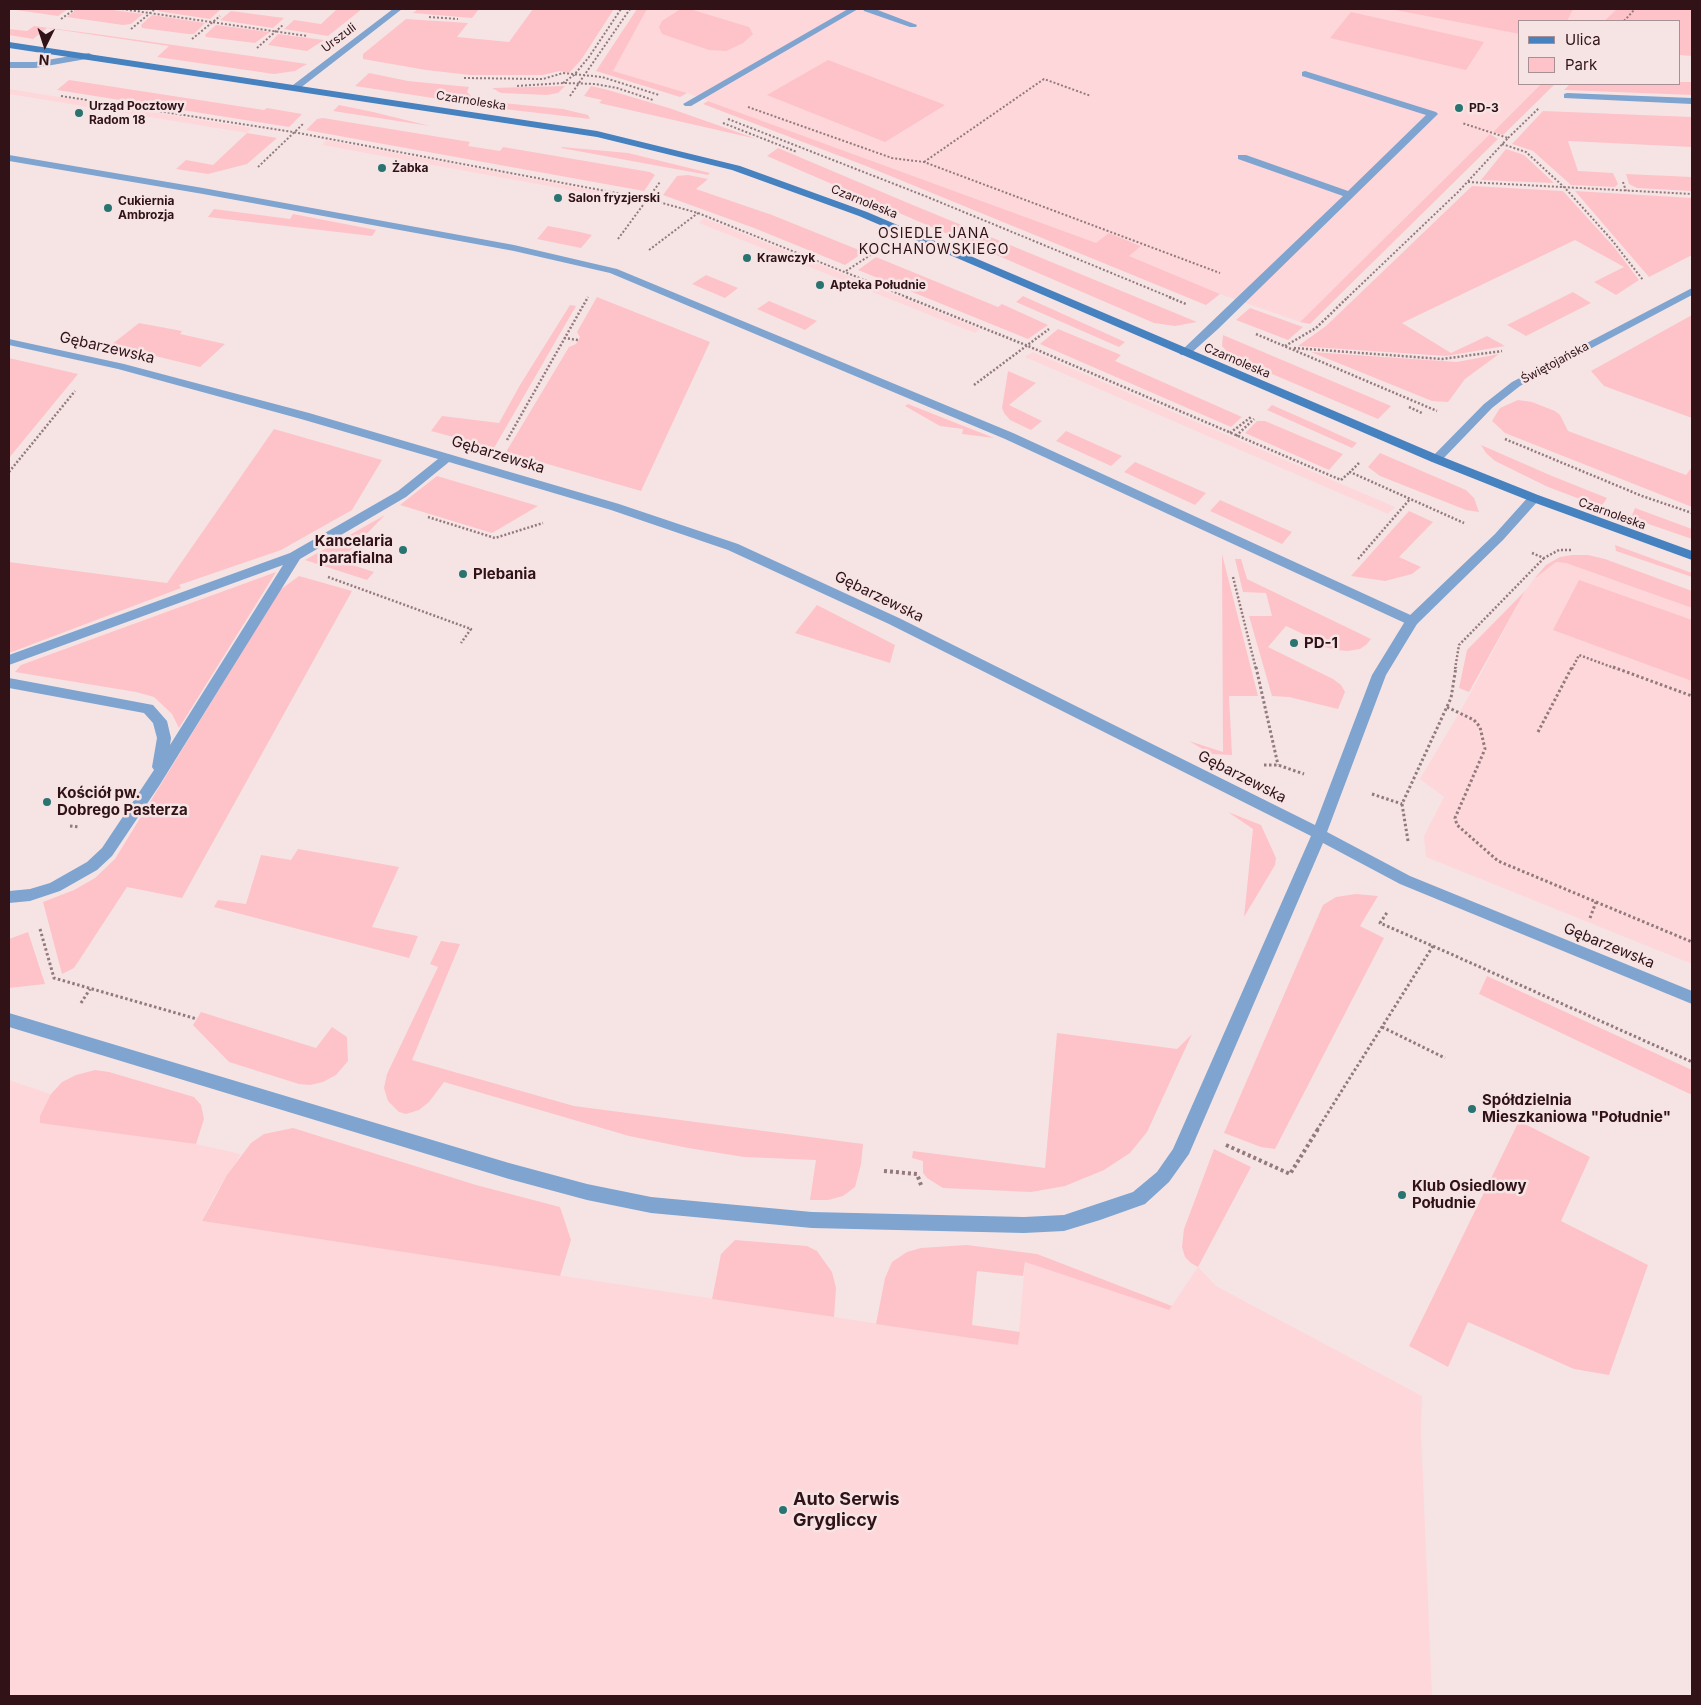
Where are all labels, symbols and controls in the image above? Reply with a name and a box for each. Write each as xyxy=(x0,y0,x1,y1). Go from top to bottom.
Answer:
north arrow xyxy=(20,20,70,70)
street label: Urszuli xyxy=(319,20,359,56)
legend xyxy=(1518,20,1681,85)
text: Ulica xyxy=(1565,30,1601,49)
text: N xyxy=(38,52,50,69)
text: Park xyxy=(1565,55,1597,74)
street label: Czarnoleska xyxy=(435,88,507,114)
place label: Urząd Pocztowy Radom 18 xyxy=(89,99,185,127)
place label: PD-3 xyxy=(1469,101,1499,115)
marker: PD-3 xyxy=(1453,102,1465,114)
marker: Urząd Pocztowy Radom 18 xyxy=(73,107,85,119)
place label: Żabka xyxy=(392,161,428,175)
marker: Żabka xyxy=(376,162,388,174)
street label: Czarnoleska xyxy=(829,182,899,222)
place label: Salon fryzjerski xyxy=(568,191,660,205)
marker: Salon fryzjerski xyxy=(552,192,564,204)
place label: Cukiernia Ambrozja xyxy=(118,194,174,222)
marker: Cukiernia Ambrozja xyxy=(102,202,114,214)
district label: OSIEDLE JANA KOCHANOWSKIEGO xyxy=(857,226,1011,258)
place label: Krawczyk xyxy=(757,251,815,265)
marker: Krawczyk xyxy=(741,252,753,264)
place label: Apteka Południe xyxy=(830,278,926,292)
marker: Apteka Południe xyxy=(814,279,826,291)
street label: Gębarzewska xyxy=(58,328,156,368)
street label: Świętojańska xyxy=(1519,339,1591,387)
street label: Czarnoleska xyxy=(1202,341,1272,381)
street label: Gębarzewska xyxy=(449,432,547,478)
street label: Czarnoleska xyxy=(1576,495,1648,533)
place label: Kancelaria parafialna xyxy=(315,532,393,567)
marker: Kancelaria parafialna xyxy=(397,544,409,556)
place label: Plebania xyxy=(473,565,536,583)
marker: Plebania xyxy=(457,568,469,580)
street label: Gębarzewska xyxy=(832,568,926,626)
place label: PD-1 xyxy=(1304,634,1338,652)
marker: PD-1 xyxy=(1288,637,1300,649)
street label: Gębarzewska xyxy=(1195,747,1289,807)
place label: Kościół pw. Dobrego Pasterza xyxy=(57,784,188,819)
marker: Kościół pw. Dobrego Pasterza xyxy=(41,796,53,808)
street label: Gębarzewska xyxy=(1561,920,1657,972)
place label: Spółdzielnia Mieszkaniowa "Południe" xyxy=(1482,1091,1671,1126)
marker: Spółdzielnia Mieszkaniowa "Południe" xyxy=(1466,1103,1478,1115)
place label: Klub Osiedlowy Południe xyxy=(1412,1177,1526,1212)
marker: Klub Osiedlowy Południe xyxy=(1396,1189,1408,1201)
place label: Auto Serwis Grygliccy xyxy=(793,1489,900,1532)
marker: Auto Serwis Grygliccy xyxy=(777,1504,789,1516)

